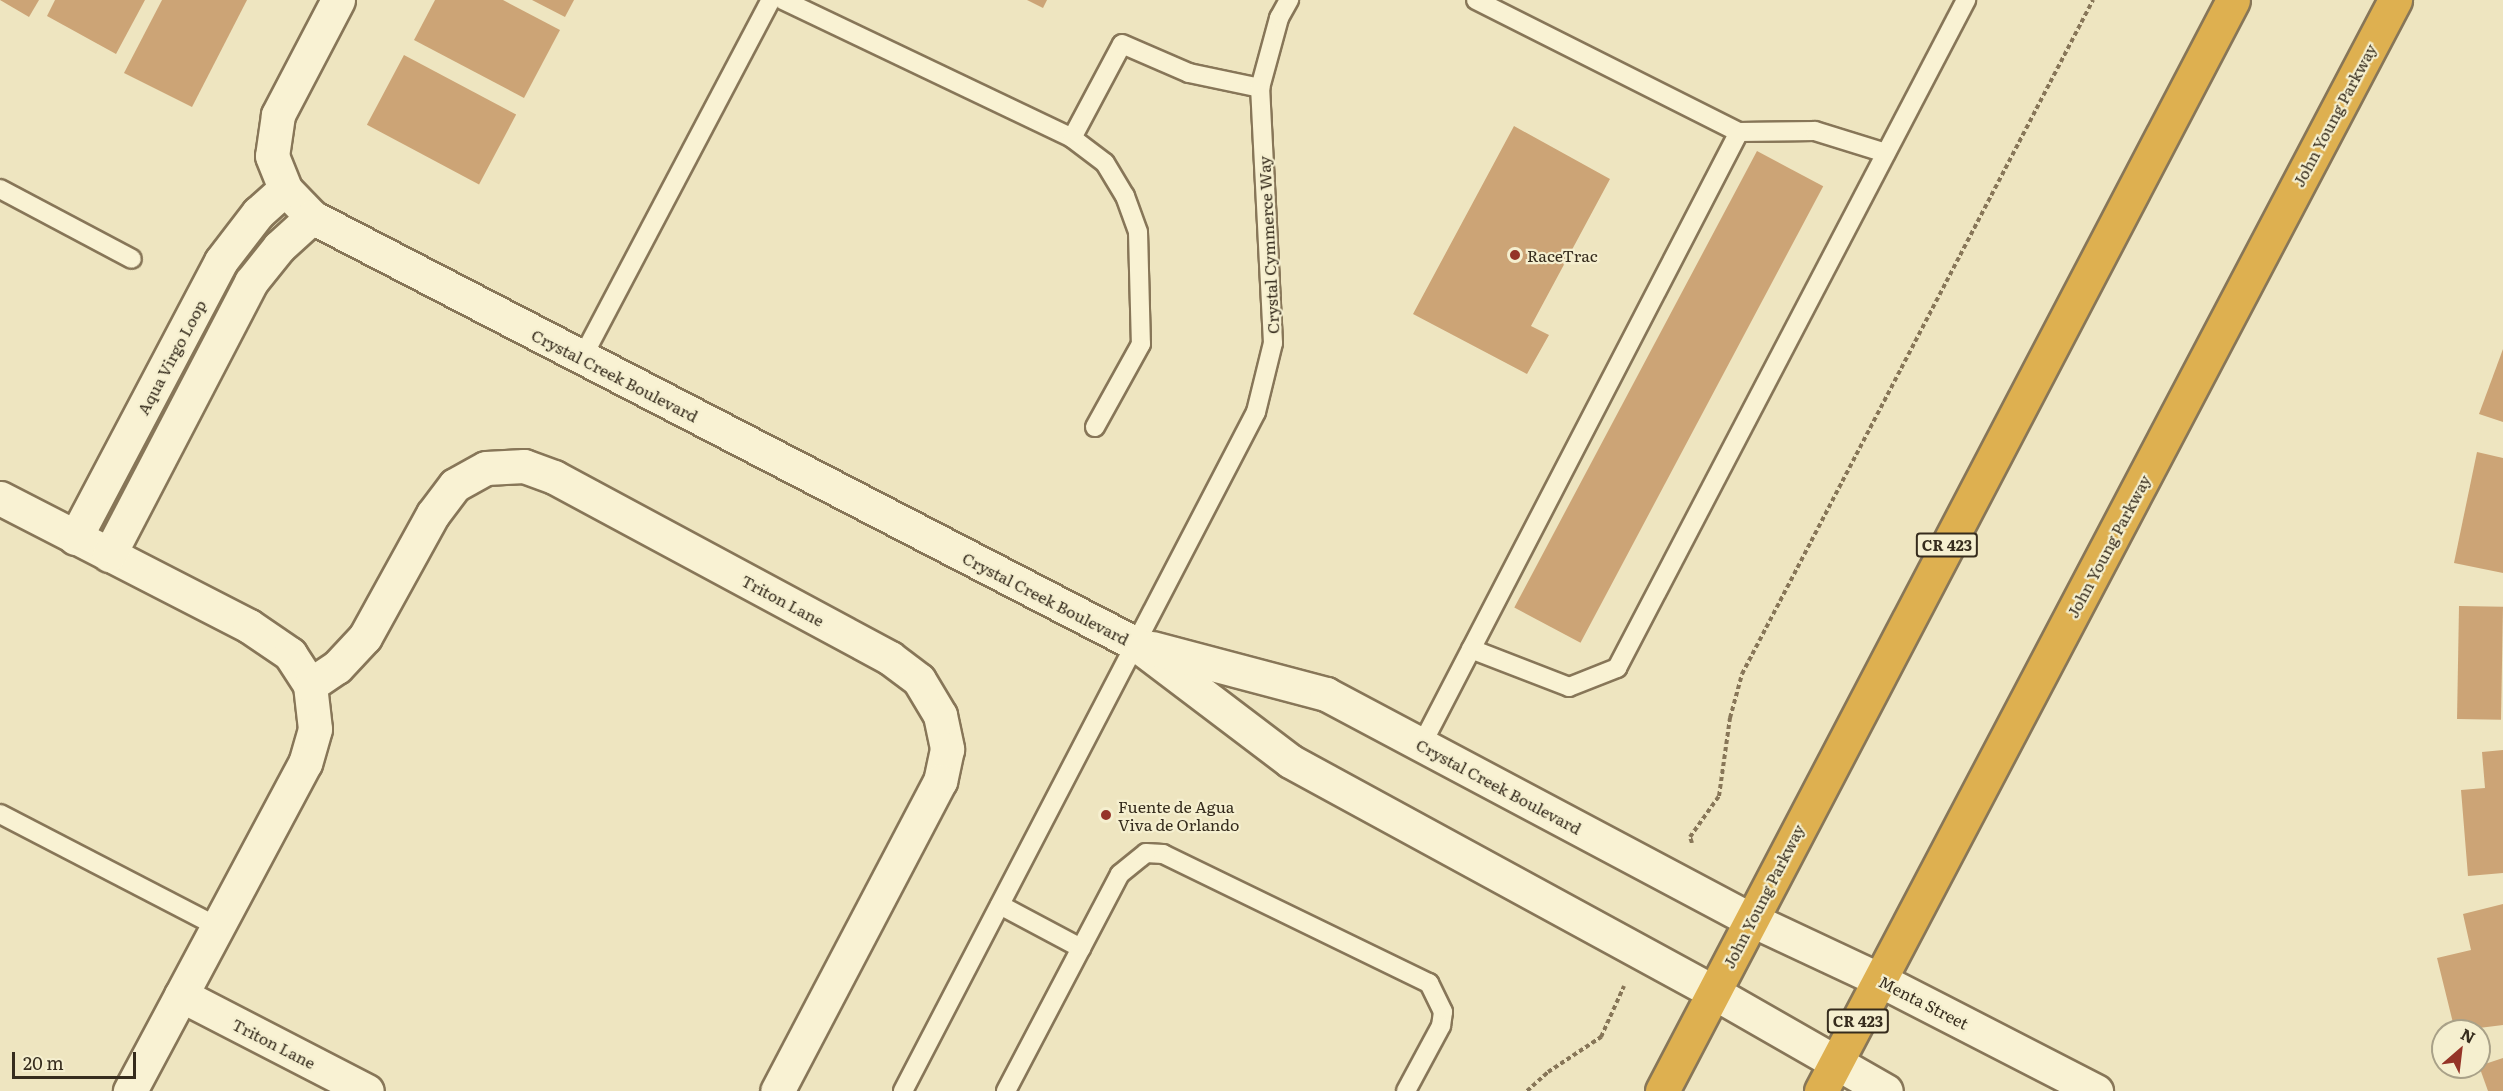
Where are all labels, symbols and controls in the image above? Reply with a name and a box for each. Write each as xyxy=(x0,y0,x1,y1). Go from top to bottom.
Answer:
street label: John Young Parkway xyxy=(2288,40,2380,190)
street label: Crystal Cymmerce Way xyxy=(1254,156,1282,334)
place label: RaceTrac xyxy=(1527,245,1598,265)
marker: RaceTrac xyxy=(1508,248,1522,262)
street label: Aqua Virgo Loop xyxy=(133,296,209,418)
street label: Crystal Creek Boulevard xyxy=(529,325,701,425)
street label: John Young Parkway xyxy=(2062,471,2154,621)
road number: CR 423 xyxy=(1916,533,1978,557)
street label: Crystal Creek Boulevard xyxy=(960,548,1132,648)
street label: Triton Lane xyxy=(738,570,828,630)
street label: Crystal Creek Boulevard xyxy=(1413,734,1585,838)
place label: Fuente de Agua Viva de Orlando xyxy=(1118,796,1239,834)
marker: Fuente de Agua Viva de Orlando xyxy=(1099,808,1113,822)
street label: John Young Parkway xyxy=(1718,821,1808,971)
street label: Menta Street xyxy=(1876,971,1972,1033)
road number: CR 423 xyxy=(1826,1009,1890,1033)
street label: Triton Lane xyxy=(229,1014,319,1072)
north arrow xyxy=(2431,1019,2491,1079)
text: N xyxy=(2457,1021,2480,1049)
scale bar xyxy=(15,1040,140,1078)
text: 20 m xyxy=(23,1049,64,1076)

